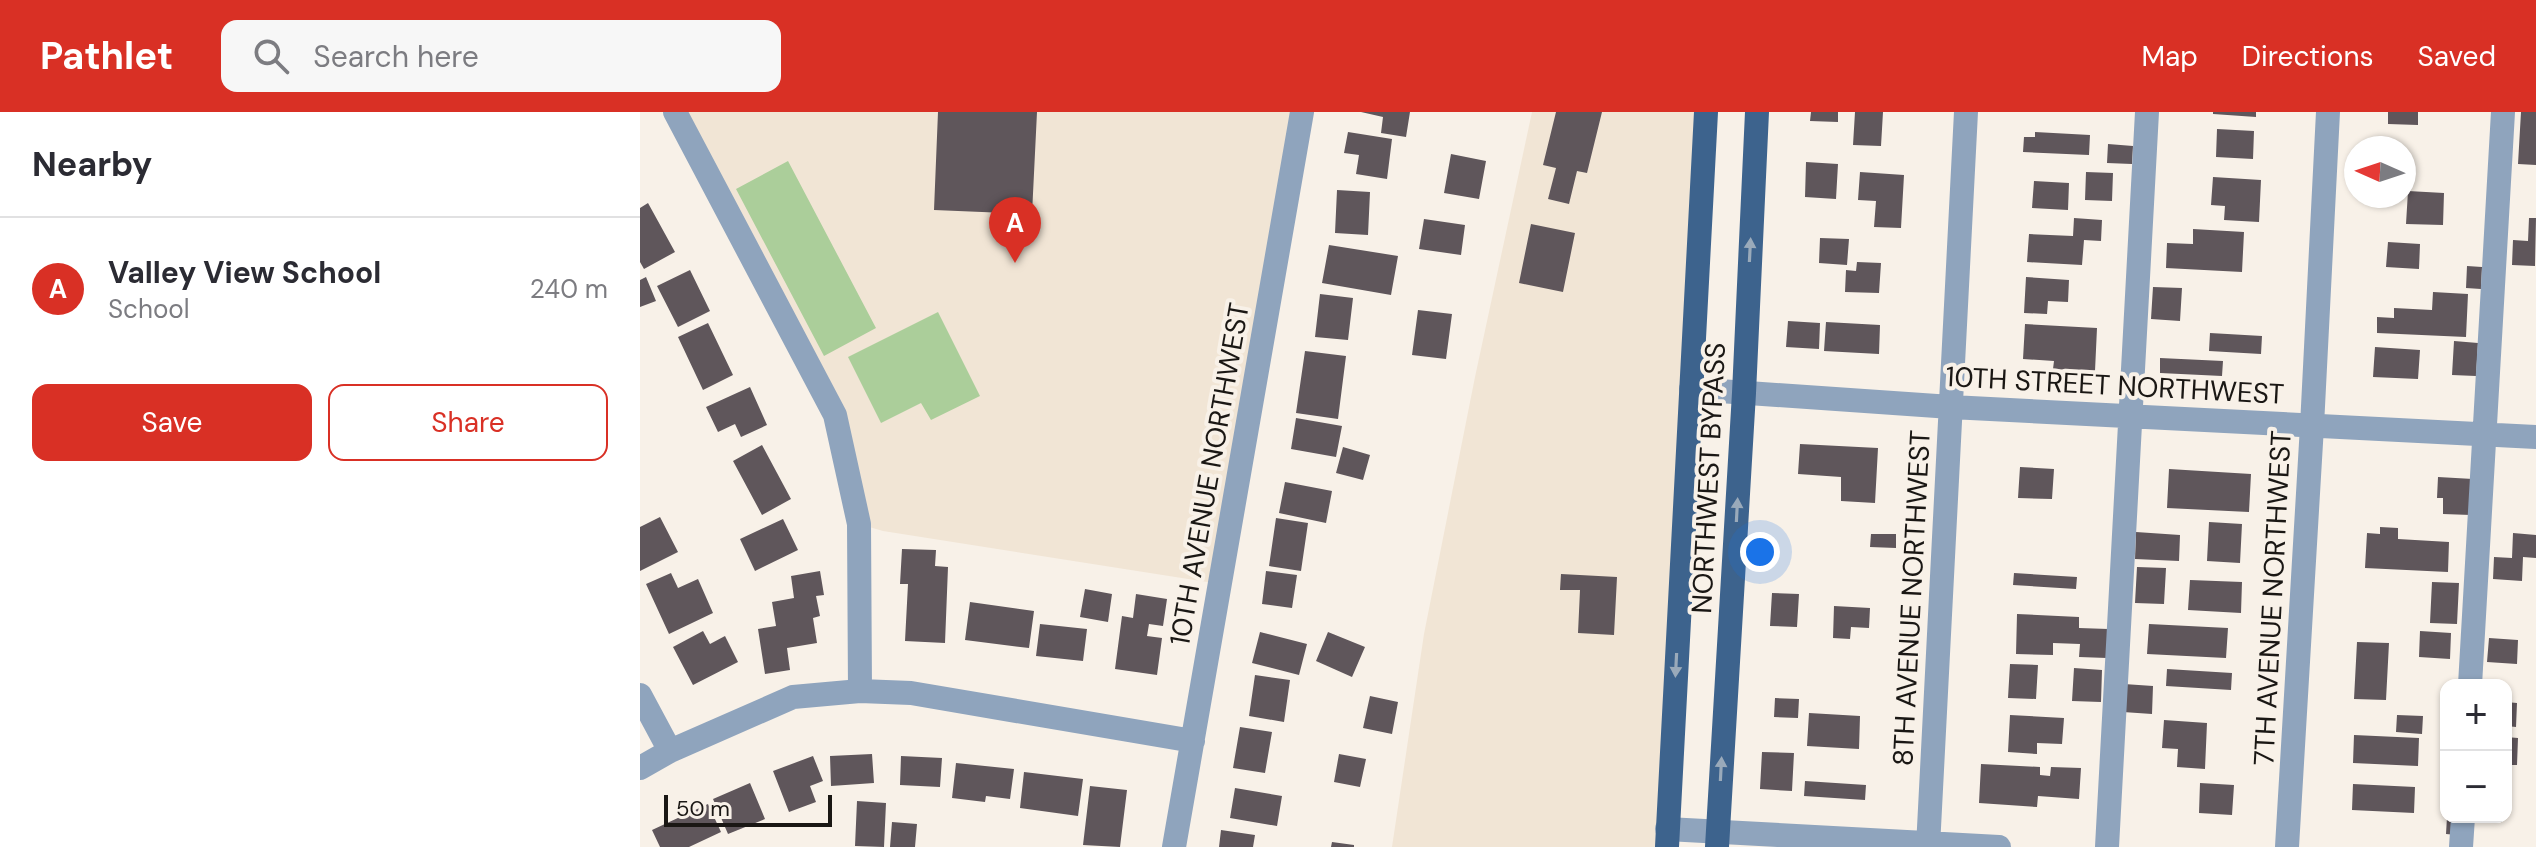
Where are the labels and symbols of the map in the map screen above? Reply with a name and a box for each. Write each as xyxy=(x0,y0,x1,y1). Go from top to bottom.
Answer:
north arrow xyxy=(2344,136,2416,208)
pin: A xyxy=(989,197,1041,263)
one-way arrow xyxy=(1744,237,1757,262)
street label: 10TH AVENUE NORTHWEST xyxy=(1161,300,1258,648)
street label: NORTHWEST BYPASS xyxy=(1683,342,1734,615)
street label: 10TH STREET NORTHWEST xyxy=(1945,358,2285,413)
street label: 8TH AVENUE NORTHWEST xyxy=(1884,429,1939,767)
street label: 7TH AVENUE NORTHWEST xyxy=(2245,430,2300,766)
one-way arrow xyxy=(1731,497,1744,522)
your location xyxy=(1740,532,1780,572)
one-way arrow xyxy=(1669,653,1682,678)
one-way arrow xyxy=(1715,756,1728,781)
scale bar xyxy=(664,791,832,827)

